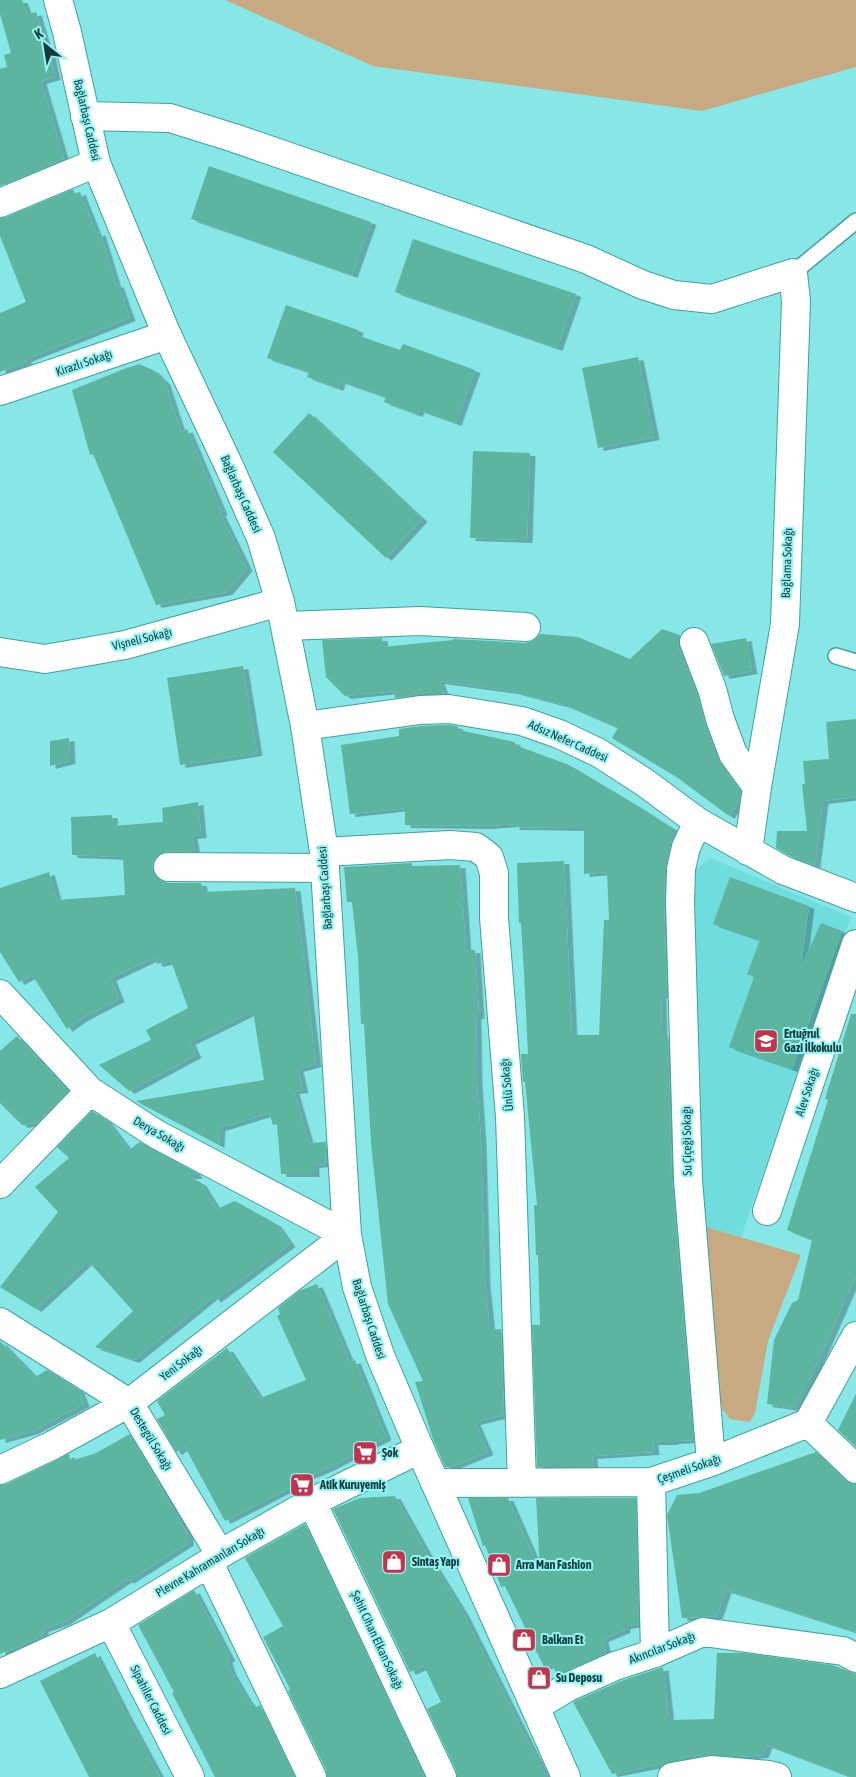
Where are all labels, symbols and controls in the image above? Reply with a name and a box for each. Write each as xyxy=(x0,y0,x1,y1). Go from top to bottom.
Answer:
north arrow xyxy=(20,20,70,70)
text: K xyxy=(32,25,46,42)
street label: Bağlarbaşı Caddesi xyxy=(71,78,103,162)
street label: Kirazlı Sokağı xyxy=(54,347,114,379)
street label: Bağlarbaşı Caddesi xyxy=(218,453,264,535)
street label: Bağlama Sokağı xyxy=(779,528,795,598)
street label: Vişneli Sokağı xyxy=(111,625,173,653)
street label: Adsız Nefer Caddesi xyxy=(526,717,610,765)
street label: Bağlarbaşı Caddesi xyxy=(315,846,335,930)
place label: Ertuğrul Gazi İlkokulu xyxy=(784,1027,842,1055)
school or university icon: Ertuğrul Gazi İlkokulu xyxy=(753,1028,779,1054)
street label: Ünlü Sokağı xyxy=(498,1058,516,1112)
street label: Alev Sokağı xyxy=(793,1066,821,1118)
street label: Su Çiçeği Sokağı xyxy=(679,1106,695,1176)
street label: Derya Sokağı xyxy=(131,1114,187,1154)
street label: Bağlarbaşı Caddesi xyxy=(349,1277,389,1361)
street label: Yeni Sokağı xyxy=(157,1342,205,1384)
street label: Destegül Sokağı xyxy=(127,1405,175,1473)
supermarket icon: Şok xyxy=(352,1440,378,1466)
place label: Şok xyxy=(382,1446,399,1460)
street label: Çeşmeli Sokağı xyxy=(655,1452,723,1486)
supermarket icon: Atik Kuruyemiş xyxy=(289,1472,315,1498)
place label: Atik Kuruyemiş xyxy=(319,1478,387,1492)
street label: Plevne Kahramanları Sokağı xyxy=(153,1524,267,1600)
shop icon: Sintaş Yapı xyxy=(381,1549,407,1575)
shop icon: Arra Man Fashion xyxy=(486,1552,512,1578)
place label: Sintaş Yapı xyxy=(412,1555,459,1569)
place label: Arra Man Fashion xyxy=(515,1558,592,1572)
street label: Şehit Cihan Elkan Sokağı xyxy=(348,1588,406,1692)
shop icon: Balkan Et xyxy=(511,1627,537,1653)
street label: Akıncılar Sokağı xyxy=(627,1629,697,1667)
place label: Balkan Et xyxy=(542,1633,584,1647)
street label: Sipahiler Caddesi xyxy=(127,1663,175,1737)
shop icon: Su Deposu xyxy=(526,1665,552,1691)
place label: Su Deposu xyxy=(556,1671,602,1685)

